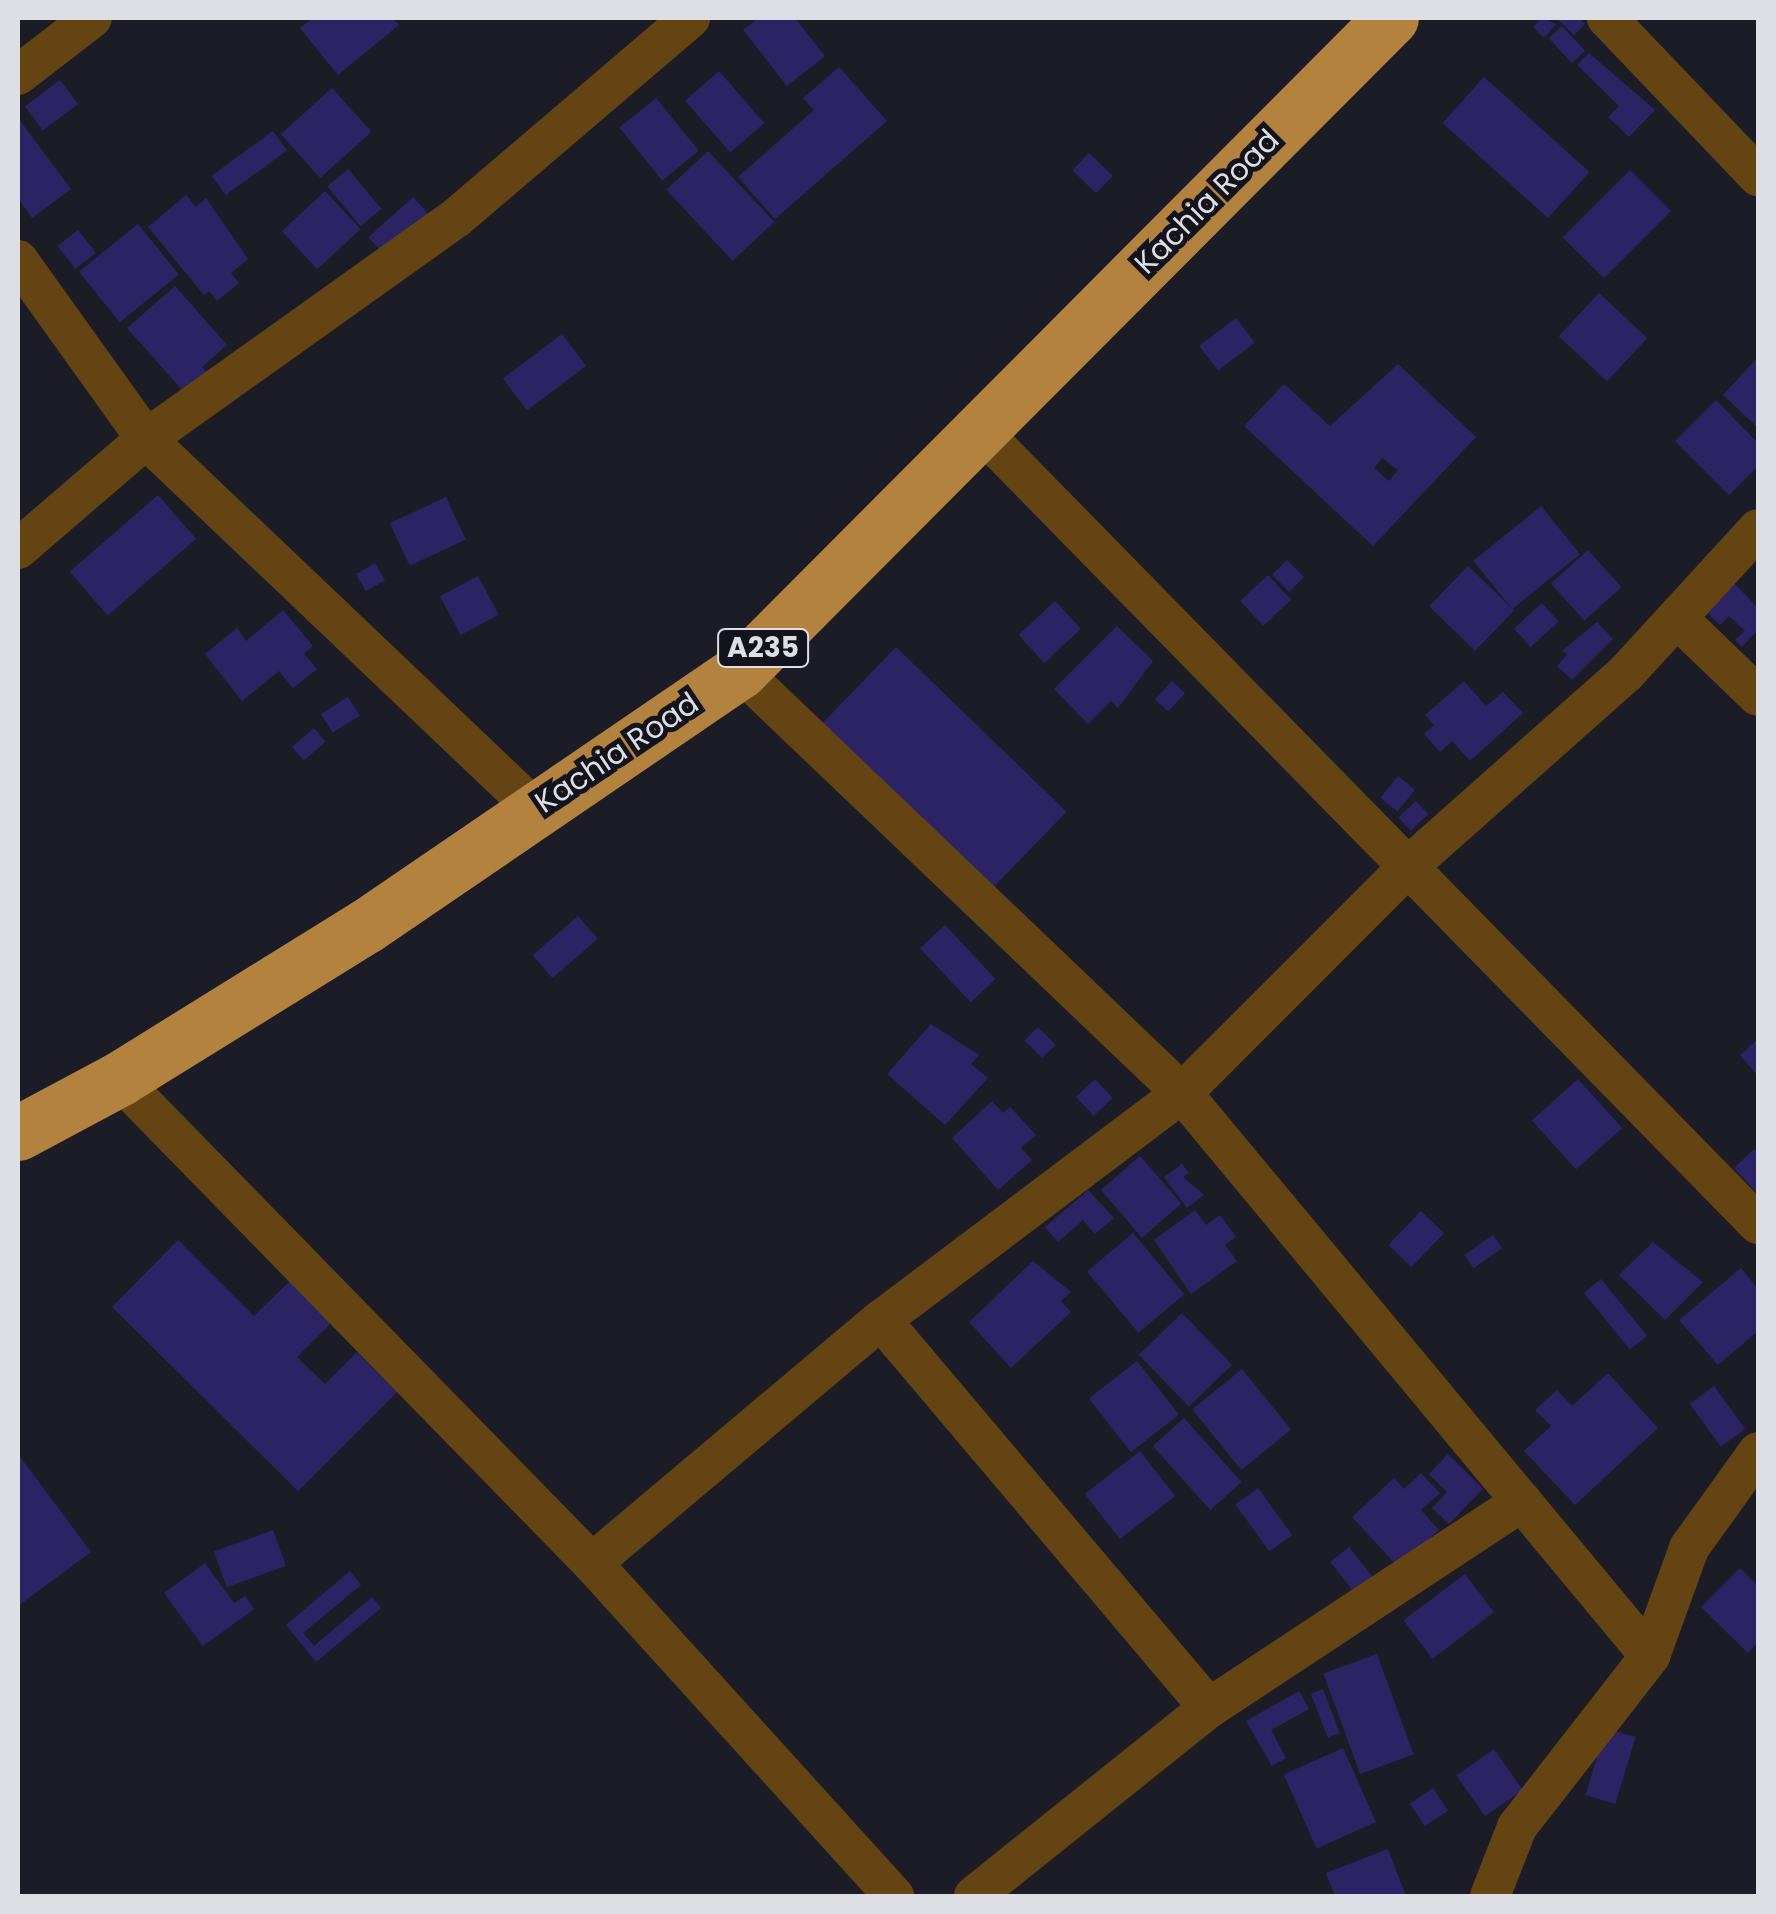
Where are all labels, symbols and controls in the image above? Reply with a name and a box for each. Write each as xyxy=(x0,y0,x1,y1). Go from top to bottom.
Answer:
street label: Kachia Road xyxy=(1127,122,1287,282)
road number: A235 xyxy=(716,625,810,671)
street label: Kachia Road xyxy=(528,685,706,821)

